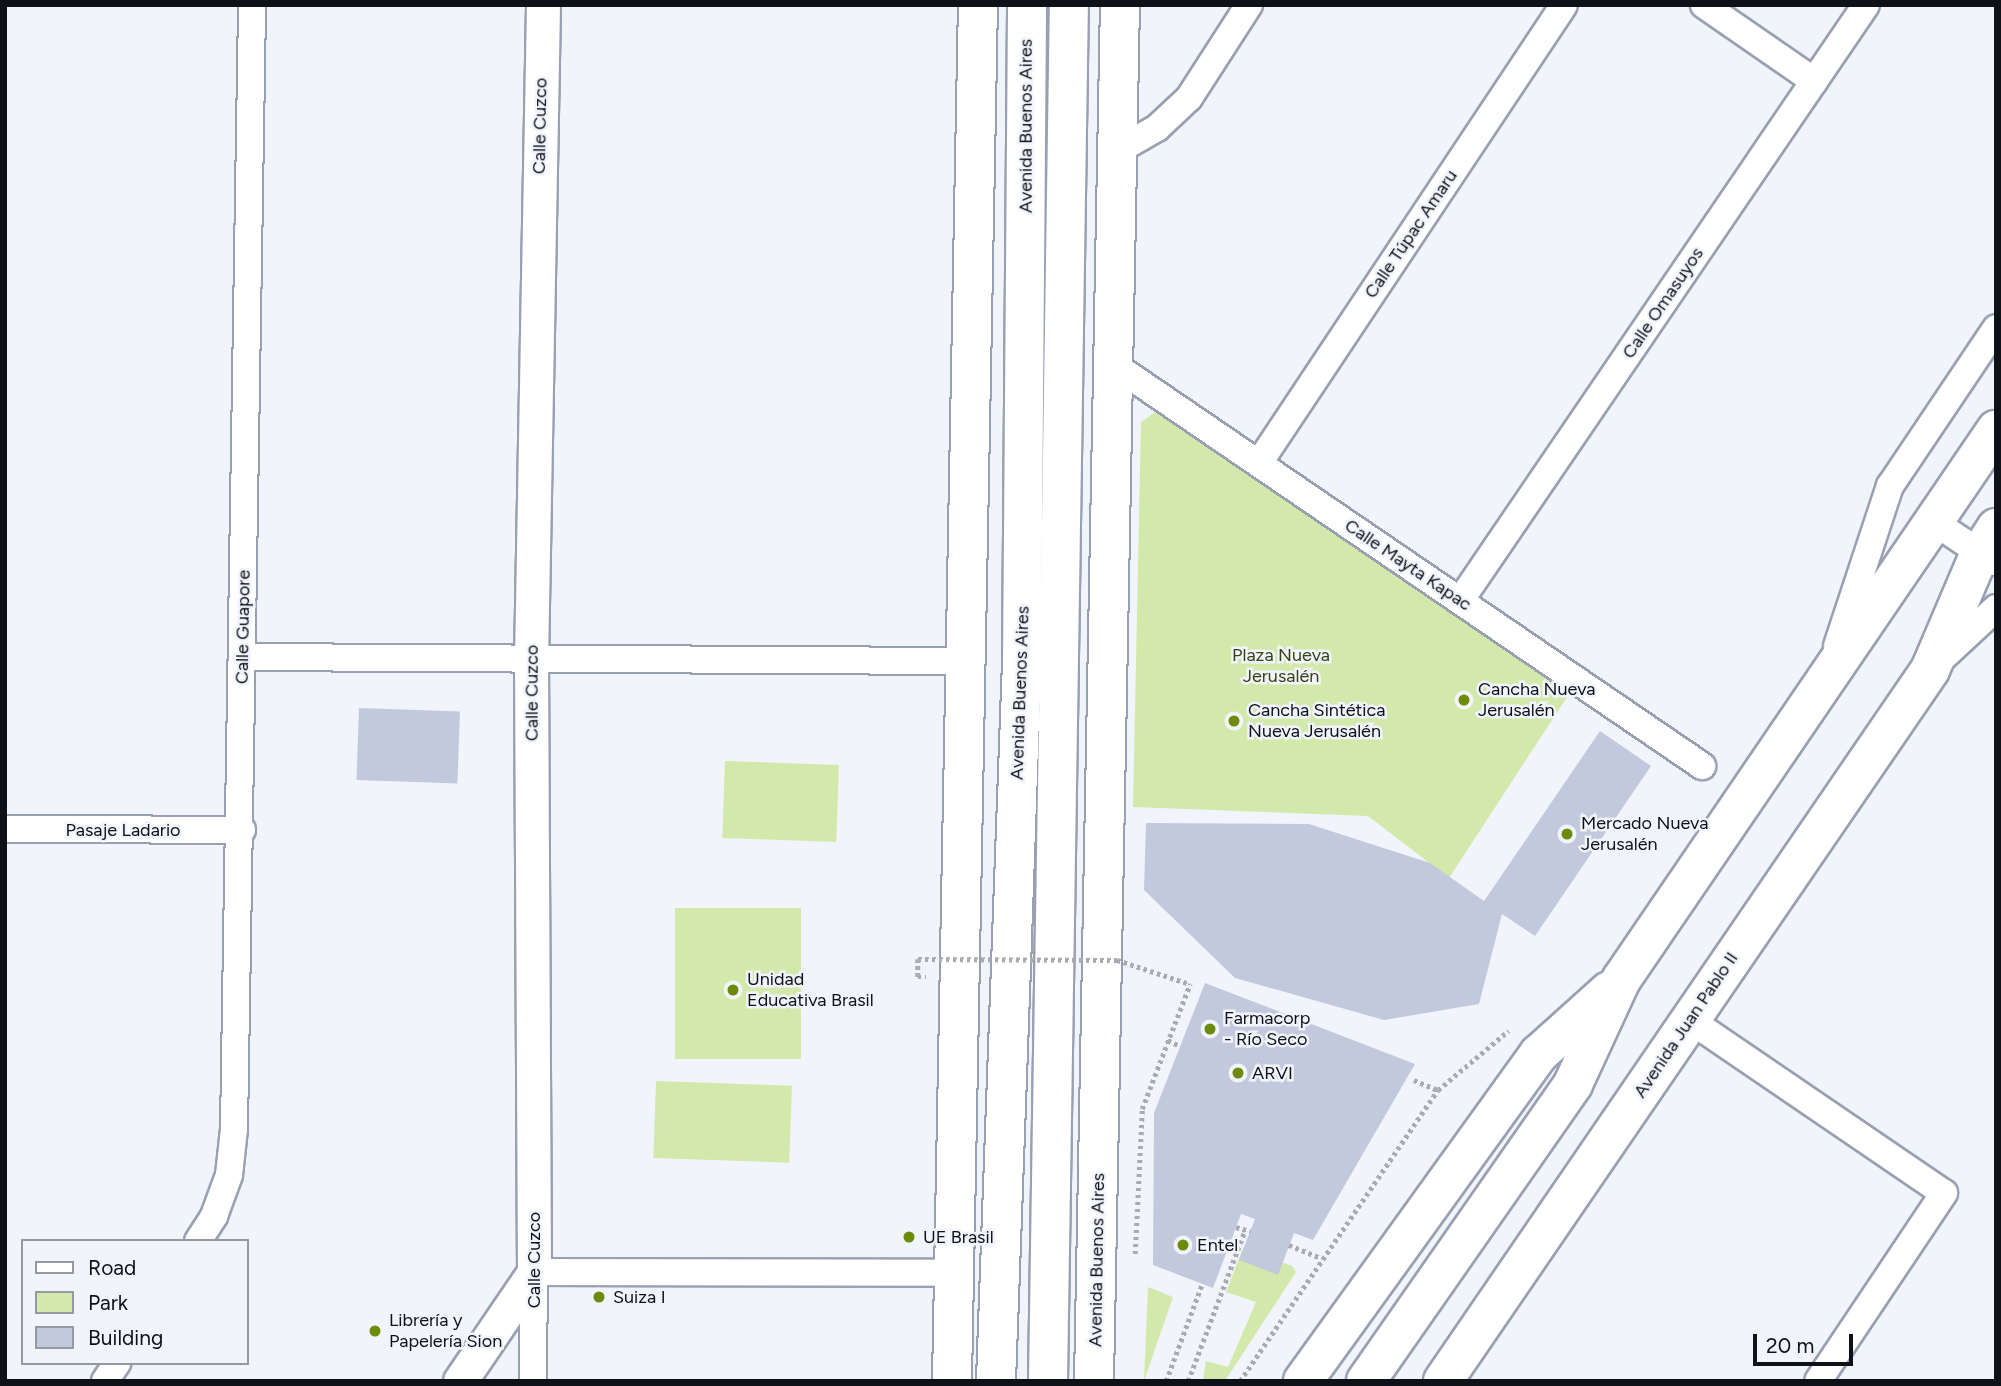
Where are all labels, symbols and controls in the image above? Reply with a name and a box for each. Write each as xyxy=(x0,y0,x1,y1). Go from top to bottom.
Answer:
street label: Avenida Buenos Aires xyxy=(1015,39,1037,213)
street label: Calle Cuzco xyxy=(528,78,552,174)
street label: Calle Túpac Amaru xyxy=(1360,166,1462,302)
street label: Calle Omasuyos xyxy=(1618,243,1708,363)
street label: Calle Mayta Kapac xyxy=(1341,515,1475,615)
street label: Calle Guapore xyxy=(231,570,255,684)
street label: Avenida Buenos Aires xyxy=(1006,606,1034,780)
street label: Calle Cuzco xyxy=(521,645,543,741)
park label: Plaza Nueva Jerusalén xyxy=(1232,645,1330,688)
place label: Cancha Nueva Jerusalén xyxy=(1478,679,1596,722)
marker: Cancha Nueva Jerusalén xyxy=(1456,692,1472,708)
place label: Cancha Sintética Nueva Jerusalén xyxy=(1248,700,1385,742)
marker: Cancha Sintética Nueva Jerusalén xyxy=(1226,713,1242,729)
place label: Mercado Nueva Jerusalén xyxy=(1581,813,1708,856)
street label: Pasaje Ladario xyxy=(65,819,181,841)
marker: Mercado Nueva Jerusalén xyxy=(1559,826,1575,842)
street label: Avenida Juan Pablo II xyxy=(1629,948,1743,1102)
place label: Unidad Educativa Brasil xyxy=(747,969,874,1012)
marker: Unidad Educativa Brasil xyxy=(725,982,741,998)
place label: Farmacorp - Río Seco xyxy=(1224,1008,1310,1050)
marker: Farmacorp - Río Seco xyxy=(1202,1021,1218,1037)
place label: ARVI xyxy=(1252,1062,1293,1084)
marker: ARVI xyxy=(1230,1065,1246,1081)
street label: Avenida Buenos Aires xyxy=(1085,1173,1109,1347)
street label: Calle Cuzco xyxy=(523,1212,545,1308)
place label: UE Brasil xyxy=(923,1226,994,1248)
marker: UE Brasil xyxy=(901,1229,917,1245)
place label: Entel xyxy=(1197,1234,1238,1256)
marker: Entel xyxy=(1175,1237,1191,1253)
legend xyxy=(21,1239,248,1365)
text: Road xyxy=(88,1255,136,1280)
place label: Suiza I xyxy=(613,1286,666,1308)
marker: Suiza I xyxy=(591,1289,607,1305)
text: Park xyxy=(88,1290,128,1315)
place label: Librería y Papelería Sion xyxy=(389,1310,502,1352)
scale bar xyxy=(1756,1320,1856,1364)
marker: Librería y Papelería Sion xyxy=(367,1323,383,1339)
text: Building xyxy=(88,1325,163,1350)
text: 20 m xyxy=(1766,1333,1814,1358)

